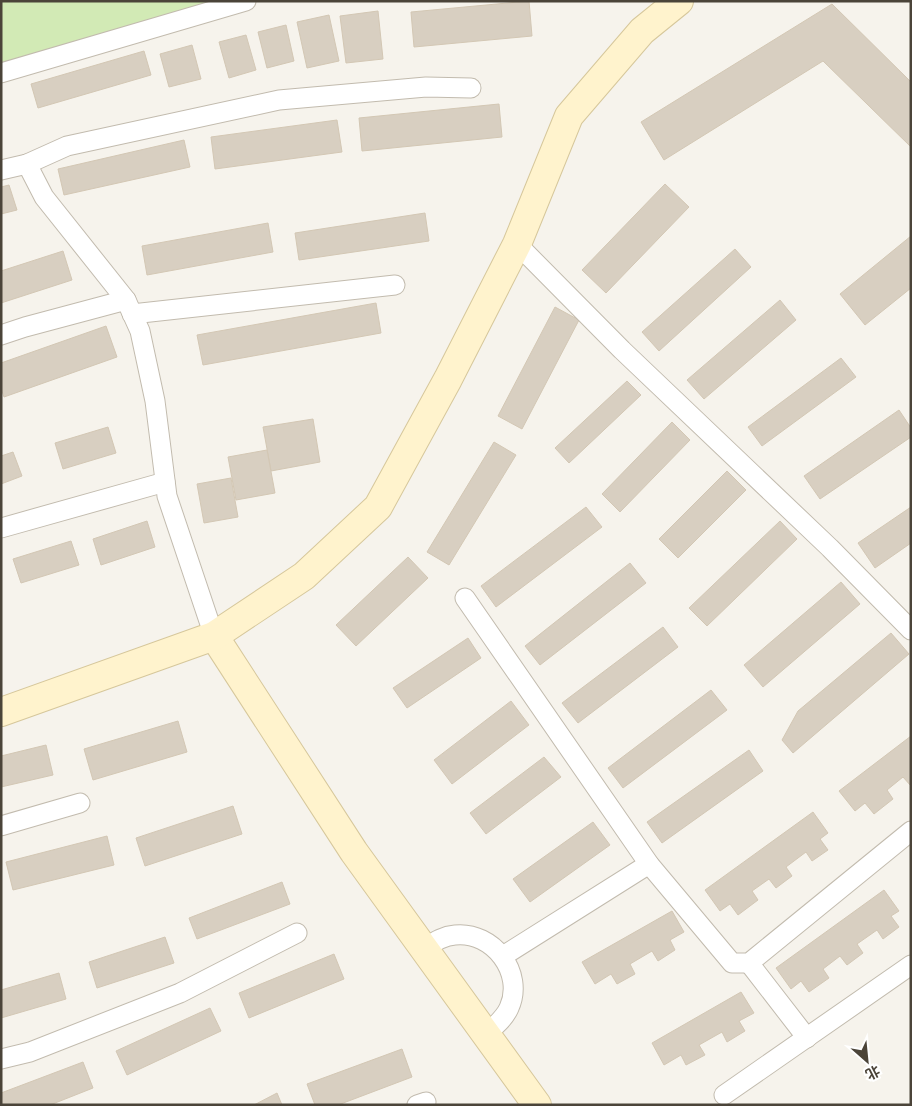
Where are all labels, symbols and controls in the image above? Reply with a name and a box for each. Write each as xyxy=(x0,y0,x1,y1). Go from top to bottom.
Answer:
north arrow xyxy=(842,1036,892,1086)
text: 北 xyxy=(863,1061,883,1083)

